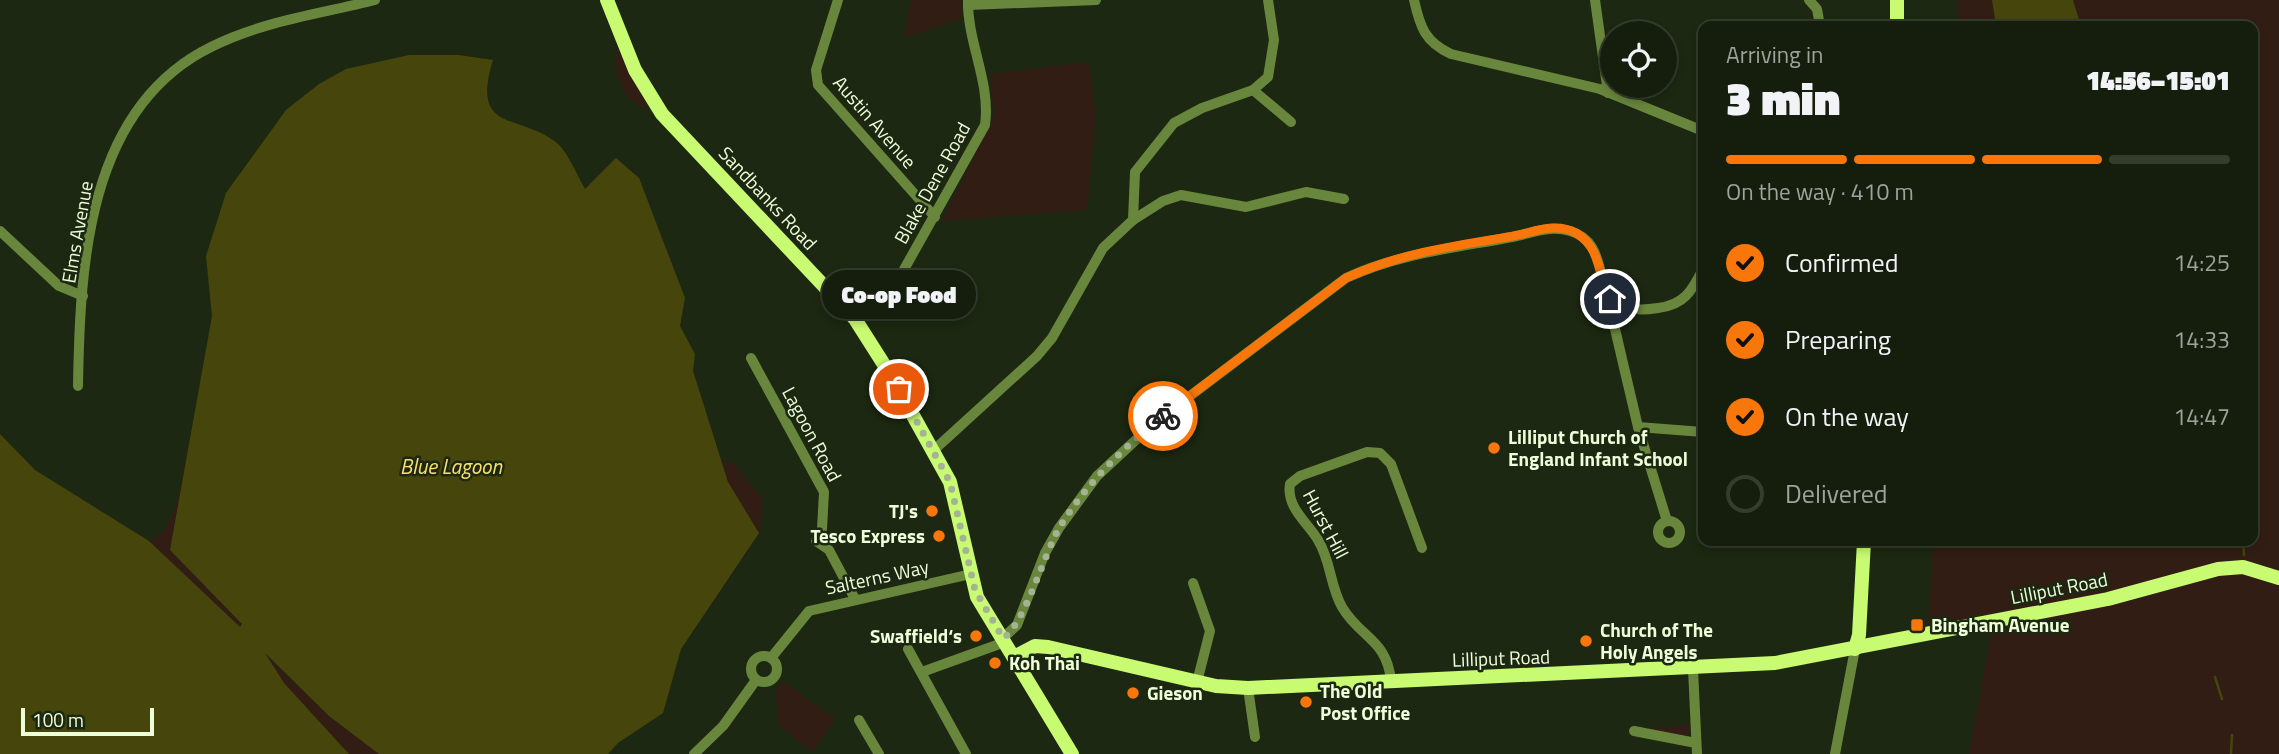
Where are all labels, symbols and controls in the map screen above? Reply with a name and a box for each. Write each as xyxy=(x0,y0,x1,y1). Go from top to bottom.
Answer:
map controls xyxy=(1600,21,1677,98)
button: locate xyxy=(1600,21,1677,98)
text: Arriving in xyxy=(1726,37,1823,72)
text: 14:56–15:01 xyxy=(2086,61,2230,100)
text: 3 min xyxy=(1726,63,1840,133)
street label: Austin Avenue xyxy=(827,69,924,175)
street label: Blake Dene Road xyxy=(886,117,977,249)
street label: Sandbanks Road xyxy=(712,139,824,256)
text: On the way · 410 m xyxy=(1726,174,1914,209)
street label: Elms Avenue xyxy=(53,179,100,285)
text: Confirmed xyxy=(1785,243,1899,282)
icon: check xyxy=(1726,244,1764,282)
text: 14:25 xyxy=(2173,245,2230,280)
pin xyxy=(1580,269,1640,329)
callout: Co-op Food xyxy=(822,270,976,319)
text: Co-op Food xyxy=(842,277,956,312)
icon: home xyxy=(1591,280,1629,318)
text: Preparing xyxy=(1785,320,1891,359)
icon: check xyxy=(1726,321,1764,359)
text: 14:33 xyxy=(2173,322,2230,357)
pin xyxy=(869,359,929,419)
icon: bag xyxy=(880,370,918,408)
street label: Lagoon Road xyxy=(775,381,850,486)
courier xyxy=(1128,381,1198,451)
icon: bike xyxy=(1144,397,1182,435)
text: On the way xyxy=(1785,397,1909,436)
icon: check xyxy=(1726,398,1764,436)
text: 14:47 xyxy=(2173,399,2230,434)
place label: Lilliput Church of England Infant School xyxy=(1508,422,1688,473)
marker: Lilliput Church of England Infant School xyxy=(1486,440,1502,456)
water label: Blue Lagoon xyxy=(400,450,502,482)
text: Delivered xyxy=(1785,474,1888,513)
street label: Hurst Hill xyxy=(1296,484,1357,564)
place label: TJ's xyxy=(889,496,918,525)
marker: TJ's xyxy=(924,503,940,519)
place label: Tesco Express xyxy=(810,521,925,550)
marker: Tesco Express xyxy=(931,528,947,544)
street label: Salterns Way xyxy=(822,551,931,602)
street label: Lilliput Road xyxy=(2008,564,2110,611)
place label: Bingham Avenue xyxy=(1931,610,2070,639)
place label: Church of The Holy Angels xyxy=(1600,615,1713,666)
marker: Bingham Avenue xyxy=(1909,617,1925,633)
place label: Swaffield‘s xyxy=(870,621,962,650)
marker: Swaffield‘s xyxy=(968,628,984,644)
marker: Church of The Holy Angels xyxy=(1578,633,1594,649)
street label: Lilliput Road xyxy=(1451,641,1551,674)
place label: Koh Thai xyxy=(1009,648,1080,677)
marker: Koh Thai xyxy=(987,655,1003,671)
place label: The Old Post Office xyxy=(1320,676,1411,727)
place label: Gieson xyxy=(1147,678,1203,707)
marker: Gieson xyxy=(1125,685,1141,701)
marker: The Old Post Office xyxy=(1298,694,1314,710)
scale bar xyxy=(21,705,154,737)
text: 100 m xyxy=(32,705,84,734)

